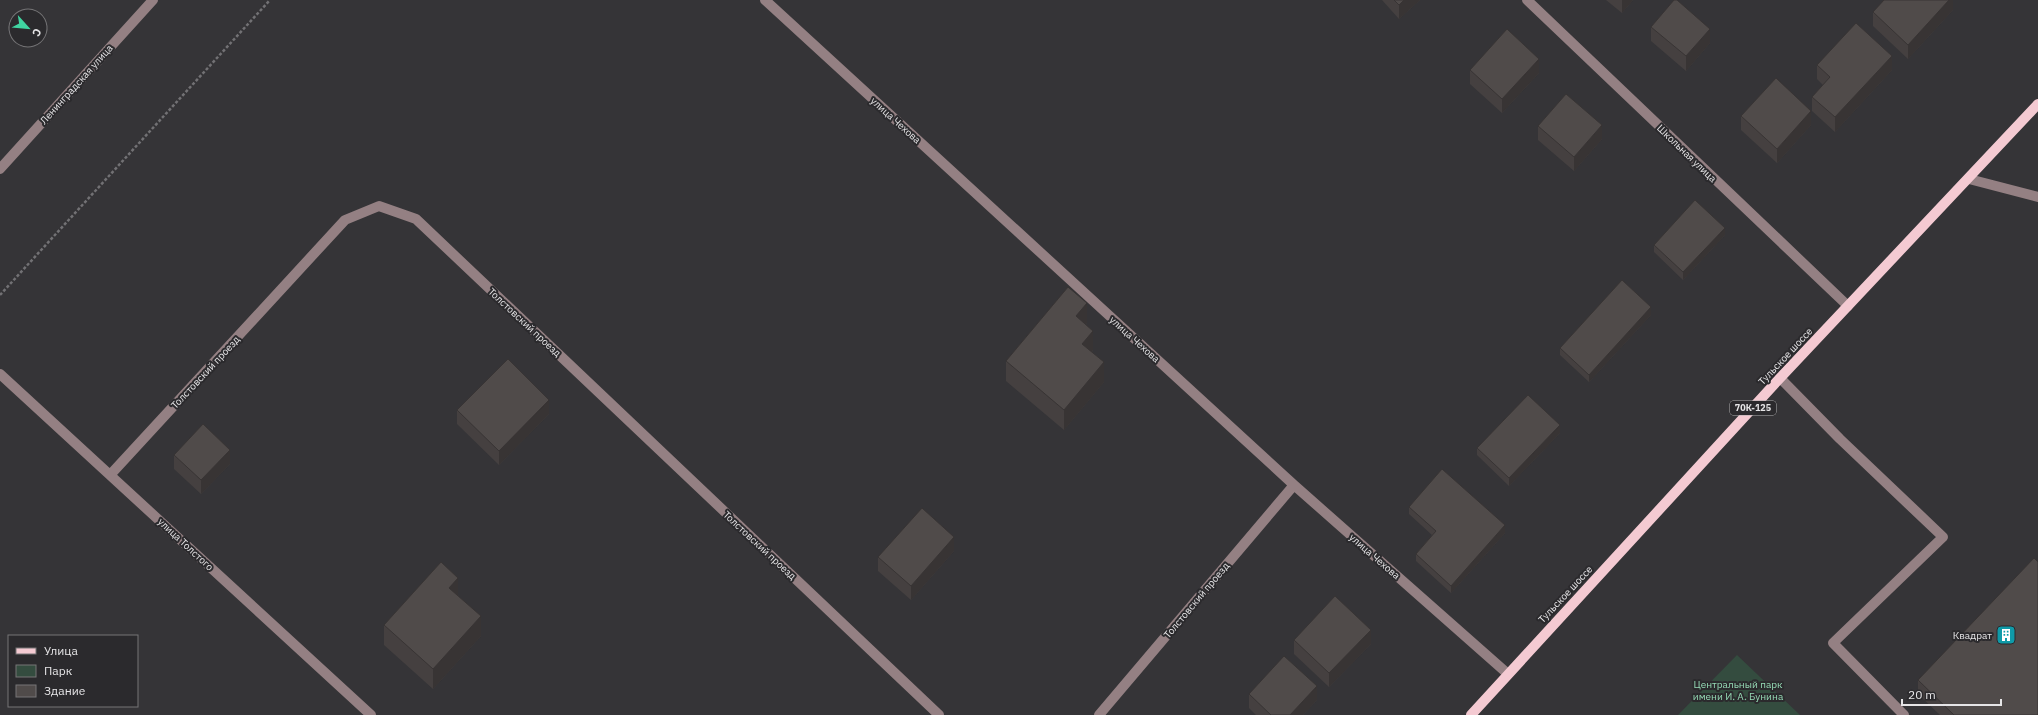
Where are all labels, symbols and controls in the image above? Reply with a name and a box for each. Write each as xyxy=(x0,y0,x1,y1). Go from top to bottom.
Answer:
north arrow xyxy=(8,8,48,48)
text: С xyxy=(29,26,45,39)
street label: Ленинградская улица xyxy=(37,41,116,127)
street label: улица Чехова xyxy=(868,94,924,147)
street label: Школьная улица xyxy=(1654,122,1720,186)
street label: Толстовский проезд xyxy=(485,285,564,360)
street label: улица Чехова xyxy=(1107,313,1163,366)
street label: Тульское шоссе xyxy=(1755,325,1816,388)
street label: Толстовский проезд xyxy=(168,333,243,412)
road number: 70К-125 xyxy=(1730,401,1776,415)
street label: Толстовский проезд xyxy=(720,508,799,583)
street label: улица Толстого xyxy=(155,515,216,574)
street label: улица Чехова xyxy=(1347,531,1403,582)
street label: Толстовский проезд xyxy=(1161,560,1232,641)
street label: Тульское шоссе xyxy=(1535,563,1596,626)
building icon: Квадрат xyxy=(1995,624,2017,646)
place label: Квадрат xyxy=(1953,629,1992,642)
legend xyxy=(8,635,138,707)
text: Улица xyxy=(44,643,78,658)
text: Парк xyxy=(44,663,73,678)
park label: Центральный парк имени И. А. Бунина xyxy=(1693,678,1784,703)
scale bar xyxy=(1902,681,2001,707)
text: Здание xyxy=(44,683,86,698)
text: 20 m xyxy=(1908,687,1936,702)

